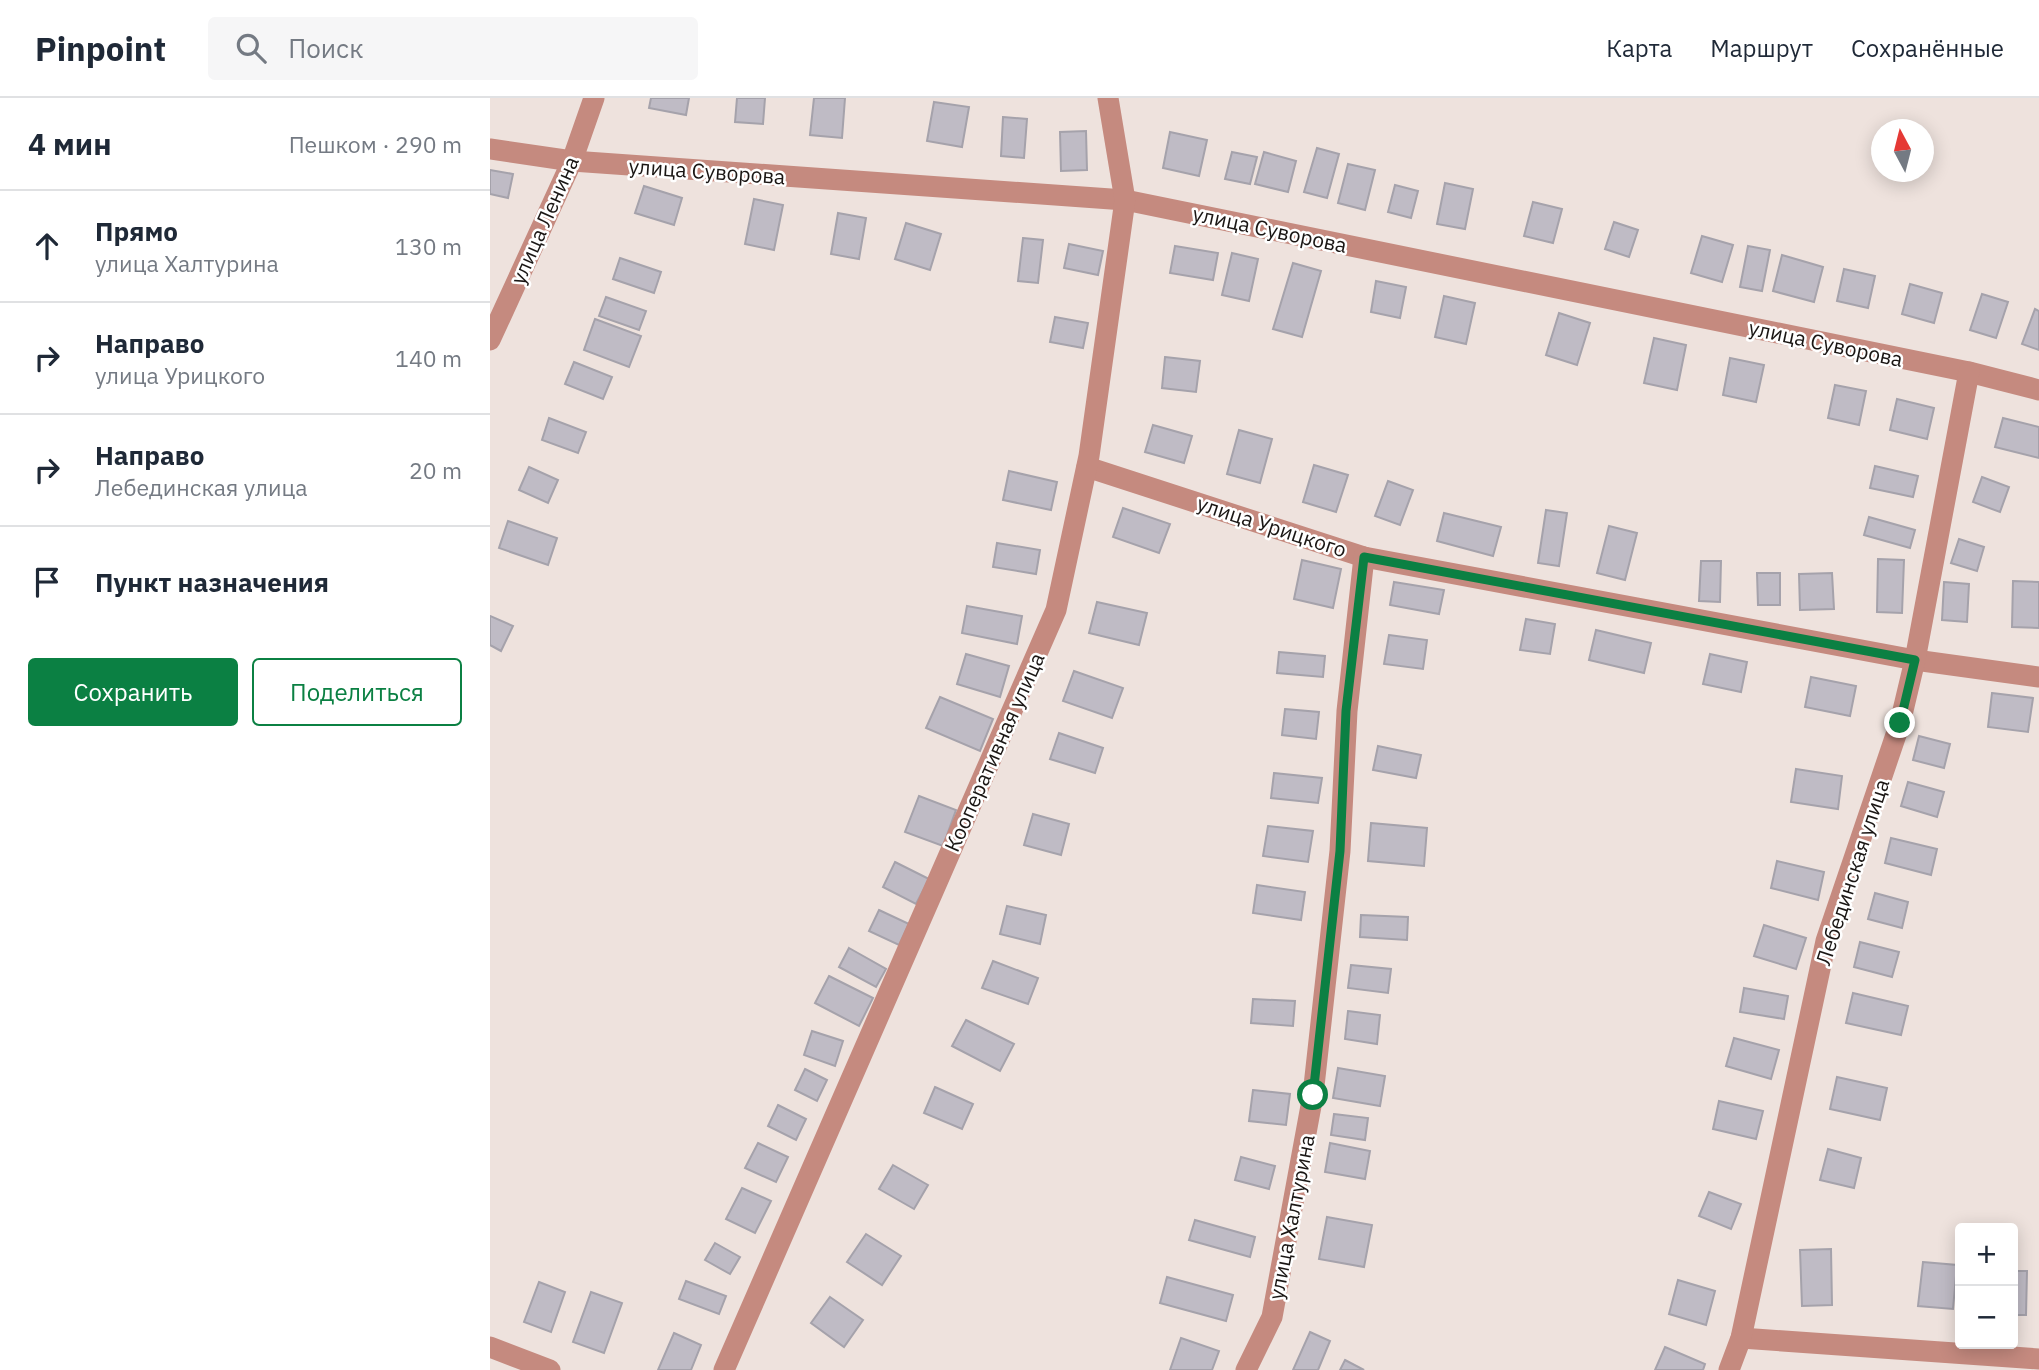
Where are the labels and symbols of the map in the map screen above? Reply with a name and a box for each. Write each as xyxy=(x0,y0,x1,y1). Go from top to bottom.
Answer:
north arrow xyxy=(1871,119,1934,182)
street label: улица Ленина xyxy=(503,152,585,288)
street label: улица Суворова xyxy=(628,152,786,190)
street label: улица Суворова xyxy=(1190,199,1350,259)
street label: улица Суворова xyxy=(1746,313,1906,373)
street label: улица Урицкого xyxy=(1194,489,1350,563)
street label: Кооперативная улица xyxy=(937,648,1051,856)
route end xyxy=(1884,707,1915,738)
street label: Лебединская улица xyxy=(1809,775,1895,969)
route start xyxy=(1297,1079,1328,1110)
street label: улица Халтурина xyxy=(1261,1132,1321,1302)

